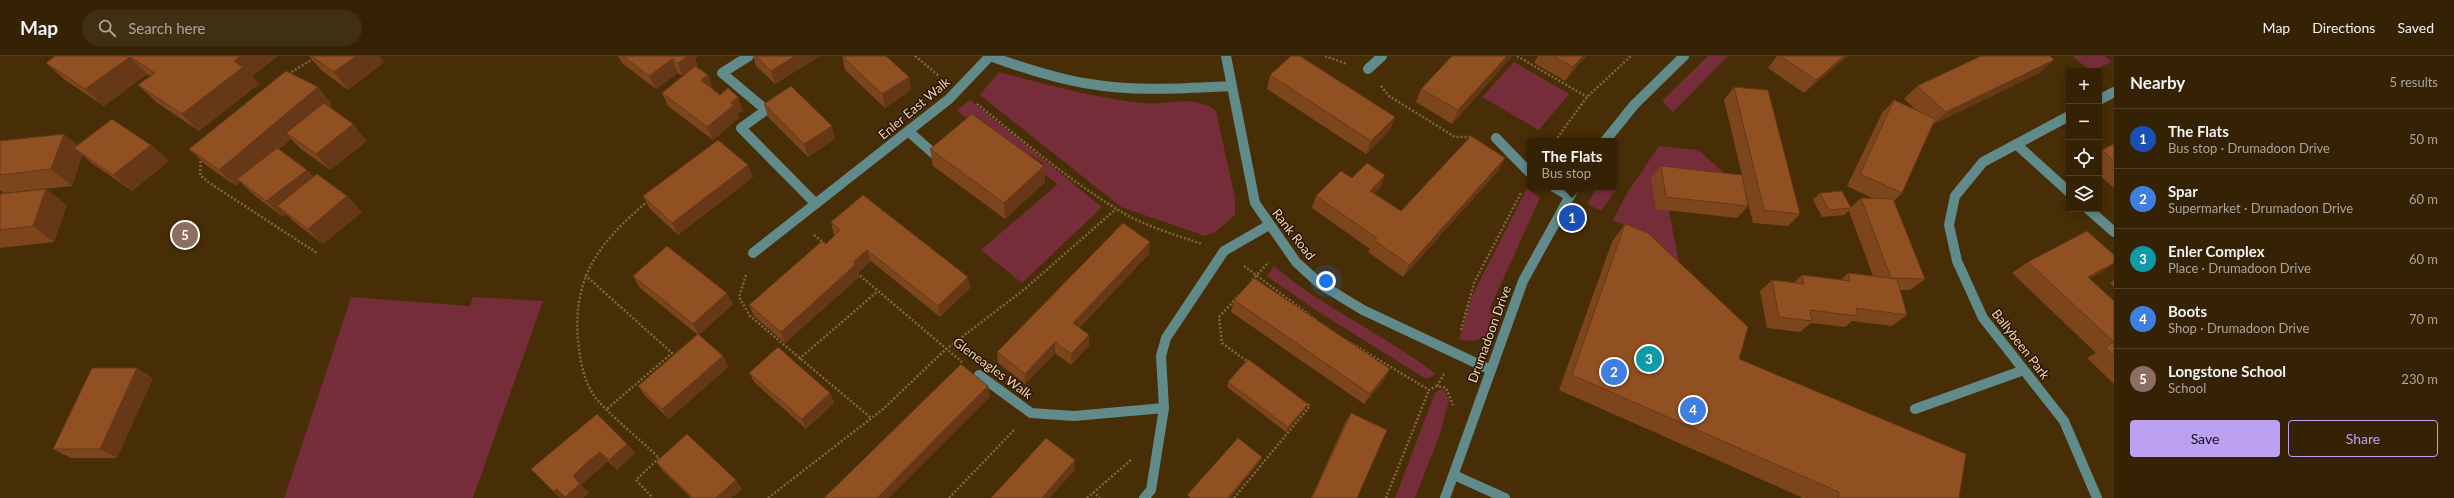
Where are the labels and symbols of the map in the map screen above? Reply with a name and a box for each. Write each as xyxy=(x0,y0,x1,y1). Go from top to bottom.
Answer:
street label: Enler East Walk xyxy=(875,73,953,143)
pin: 1 xyxy=(1559,203,1585,233)
street label: Rank Road xyxy=(1269,205,1319,263)
pin: 5 xyxy=(172,220,198,250)
your location xyxy=(1316,271,1336,291)
street label: Drumadoon Drive xyxy=(1464,283,1514,385)
street label: Ballybeen Park xyxy=(1989,306,2054,383)
street label: Gleneagles Walk xyxy=(950,334,1036,402)
pin: 3 xyxy=(1636,344,1662,374)
pin: 2 xyxy=(1601,357,1627,387)
pin: 4 xyxy=(1680,395,1706,425)

